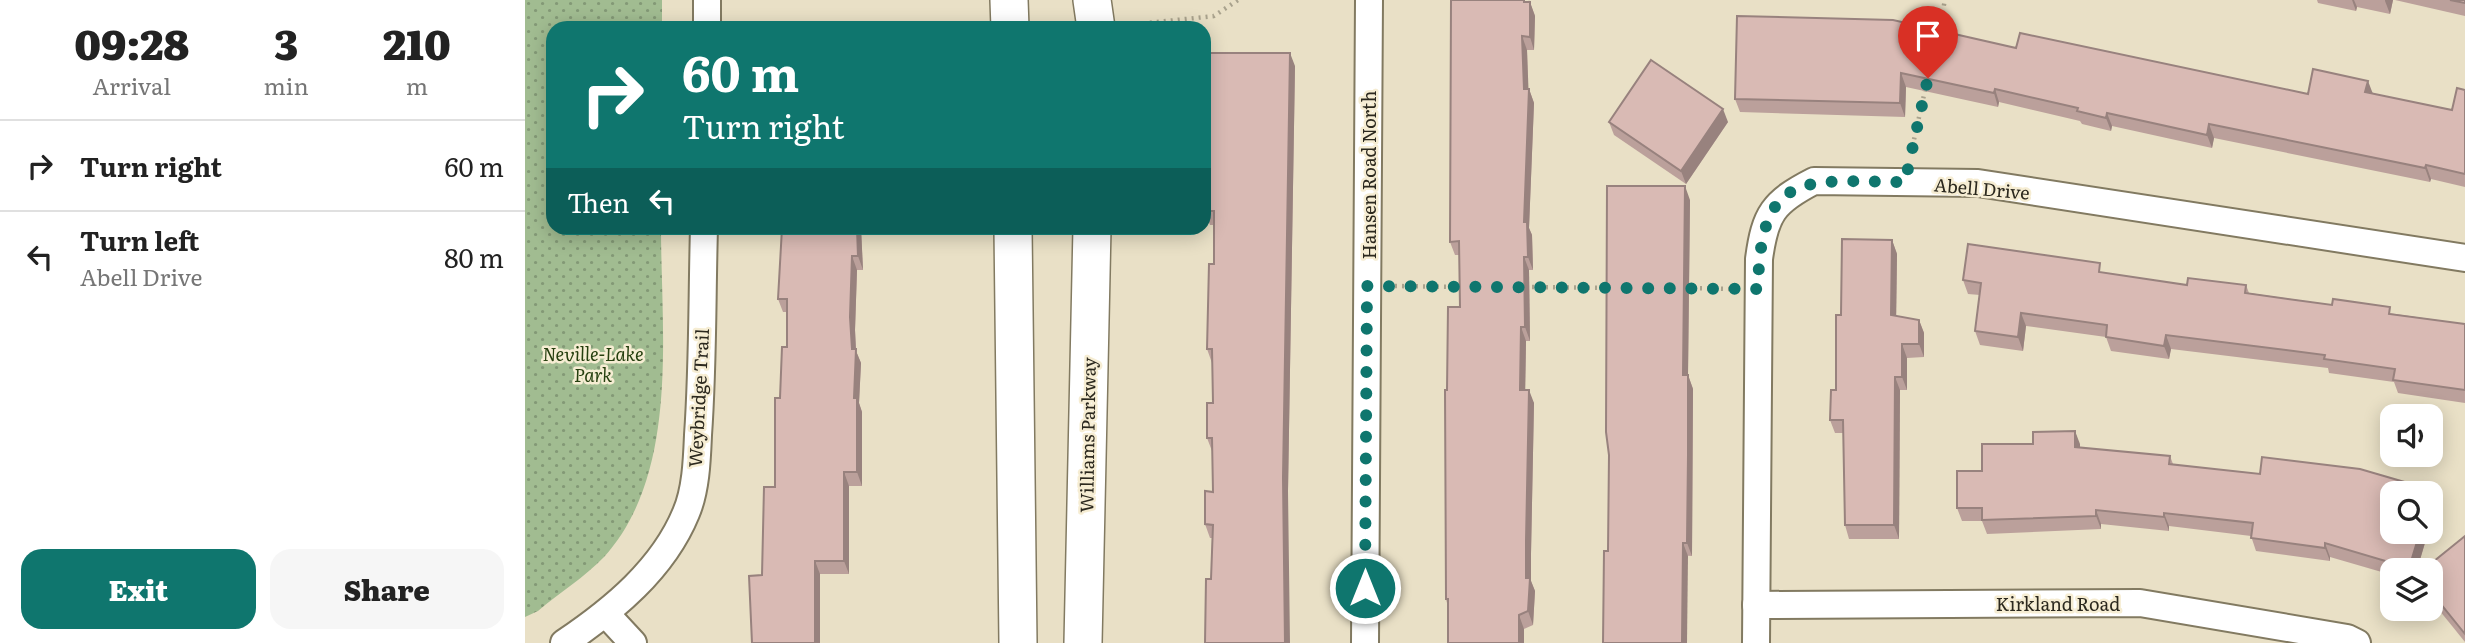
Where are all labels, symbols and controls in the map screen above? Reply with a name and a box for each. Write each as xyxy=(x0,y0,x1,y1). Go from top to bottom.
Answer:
pin xyxy=(1898,6,1958,78)
text: 09:28 xyxy=(74,11,189,73)
text: 3 xyxy=(274,11,298,73)
text: 210 xyxy=(383,11,451,73)
icon: arrive xyxy=(1909,17,1947,55)
text: 60 m xyxy=(682,34,799,107)
icon: right xyxy=(567,49,658,140)
text: Arrival xyxy=(92,68,171,102)
text: min xyxy=(264,68,309,102)
text: m xyxy=(406,68,428,102)
street label: Hansen Road North xyxy=(1355,91,1382,259)
text: Turn right xyxy=(682,101,844,149)
text: Turn right xyxy=(80,146,222,185)
text: 60 m xyxy=(445,146,504,185)
icon: right xyxy=(21,147,59,185)
street label: Abell Drive xyxy=(1933,170,2031,206)
text: Then xyxy=(567,182,629,221)
icon: left xyxy=(643,182,681,220)
text: Turn left xyxy=(80,220,199,259)
text: 80 m xyxy=(444,237,504,276)
icon: left xyxy=(21,238,59,276)
text: Abell Drive xyxy=(80,259,202,293)
street label: Weybridge Trail xyxy=(681,328,715,468)
park label: Neville-Lake Park xyxy=(542,340,644,388)
street label: Williams Parkway xyxy=(1072,356,1102,513)
map controls xyxy=(2380,404,2443,621)
button: sound xyxy=(2380,404,2443,467)
button: search xyxy=(2380,481,2443,544)
button: Exit xyxy=(21,549,256,629)
button: Share xyxy=(270,549,504,629)
position arrow xyxy=(1328,551,1402,625)
button: layers xyxy=(2380,558,2443,621)
street label: Kirkland Road xyxy=(1996,590,2120,617)

